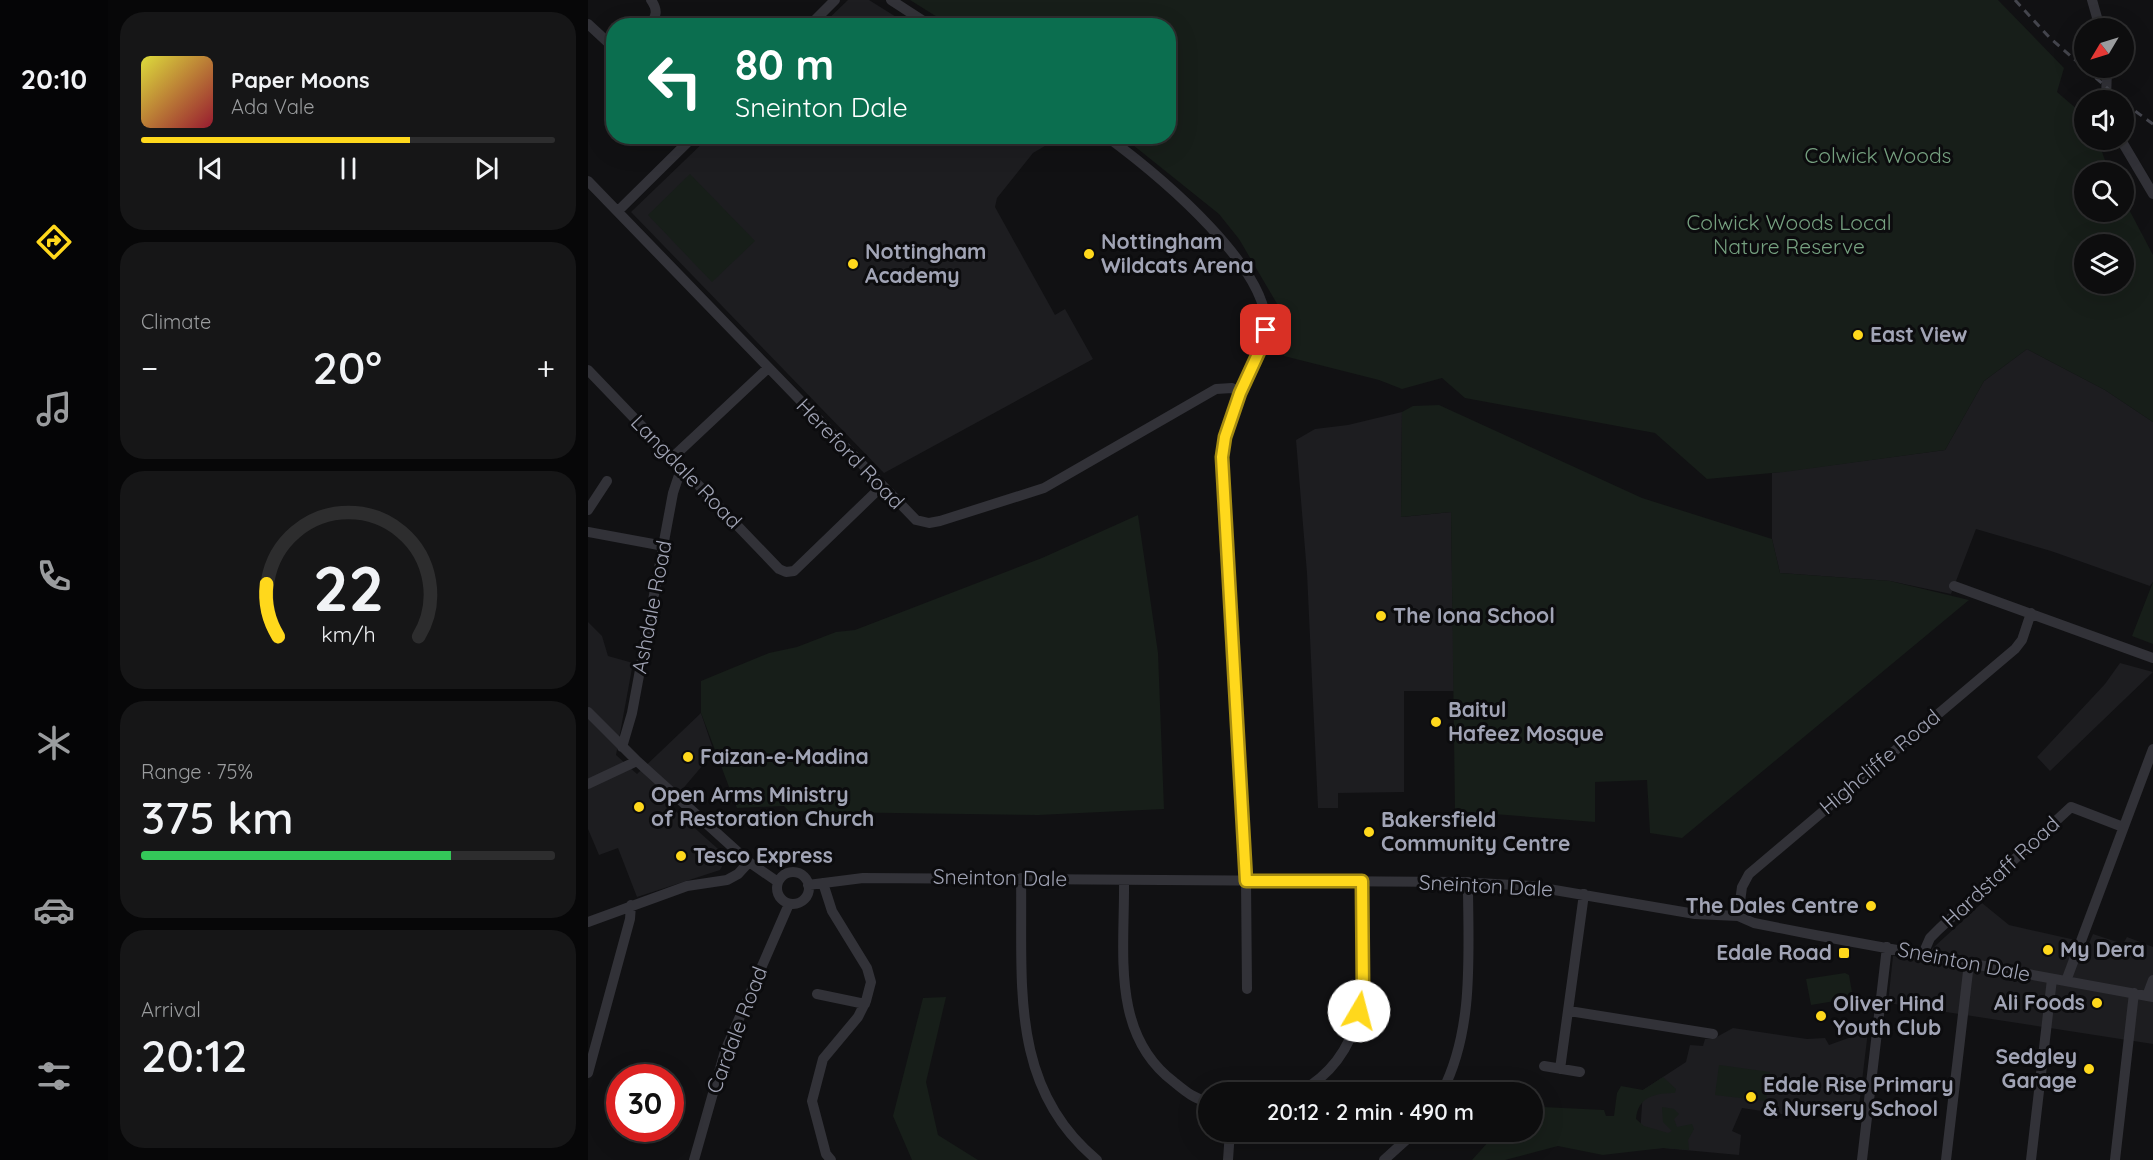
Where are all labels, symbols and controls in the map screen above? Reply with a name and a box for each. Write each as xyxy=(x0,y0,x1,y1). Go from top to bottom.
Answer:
north arrow xyxy=(2074,18,2134,78)
map controls xyxy=(2074,18,2134,294)
text: 80 m xyxy=(735,38,834,91)
icon: left xyxy=(636,42,714,120)
text: 20:10 xyxy=(21,62,87,96)
text: Paper Moons xyxy=(231,66,370,94)
text: Sneinton Dale xyxy=(735,90,908,124)
button: sound xyxy=(2074,90,2134,150)
text: Ada Vale xyxy=(231,94,315,119)
park label: Colwick Woods xyxy=(1805,142,1951,168)
icon: previous xyxy=(194,152,227,185)
icon: pause xyxy=(332,152,365,185)
icon: next xyxy=(470,152,503,185)
button: search xyxy=(2074,162,2134,222)
park label: Colwick Woods Local Nature Reserve xyxy=(1687,209,1891,259)
icon: directions xyxy=(33,221,75,263)
place label: Nottingham Wildcats Arena xyxy=(1101,228,1254,278)
button: layers xyxy=(2074,234,2134,294)
place label: Nottingham Academy xyxy=(865,238,986,288)
marker: Nottingham Wildcats Arena xyxy=(1082,247,1096,261)
marker: Nottingham Academy xyxy=(846,257,860,271)
pin xyxy=(1240,304,1291,355)
text: Climate xyxy=(141,309,211,334)
icon: arrive xyxy=(1249,313,1282,346)
place label: East View xyxy=(1870,321,1968,347)
marker: East View xyxy=(1851,328,1865,342)
text: 20° xyxy=(313,339,382,395)
text: − xyxy=(141,347,158,388)
text: + xyxy=(536,347,555,388)
icon: music xyxy=(33,388,75,430)
street label: Hereford Road xyxy=(791,392,910,514)
street label: Langdale Road xyxy=(626,409,748,534)
street label: Ashdale Road xyxy=(625,538,677,676)
text: 22 xyxy=(312,549,384,627)
icon: phone xyxy=(33,555,75,597)
place label: The Iona School xyxy=(1393,602,1555,628)
marker: The Iona School xyxy=(1374,609,1388,623)
text: km/h xyxy=(321,621,375,647)
place label: Baitul Hafeez Mosque xyxy=(1448,696,1604,746)
street label: Highcliffe Road xyxy=(1814,703,1945,819)
marker: Baitul Hafeez Mosque xyxy=(1429,715,1443,729)
icon: climate xyxy=(33,722,75,764)
place label: Faizan-e-Madina xyxy=(700,743,869,769)
marker: Faizan-e-Madina xyxy=(681,750,695,764)
text: Range · 75% xyxy=(141,759,253,784)
place label: Open Arms Ministry of Restoration Church xyxy=(651,781,874,831)
text: 375 km xyxy=(141,789,294,845)
marker: Open Arms Ministry of Restoration Church xyxy=(632,800,646,814)
place label: Bakersfield Community Centre xyxy=(1381,806,1570,856)
street label: Hardstaff Road xyxy=(1936,810,2064,932)
marker: Bakersfield Community Centre xyxy=(1362,825,1376,839)
place label: Tesco Express xyxy=(693,842,833,868)
marker: Tesco Express xyxy=(674,849,688,863)
street label: Sneinton Dale xyxy=(933,863,1067,891)
street label: Sneinton Dale xyxy=(1418,869,1554,901)
icon: car xyxy=(33,889,75,931)
place label: The Dales Centre xyxy=(1686,892,1859,918)
marker: The Dales Centre xyxy=(1864,899,1878,913)
street label: Sneinton Dale xyxy=(1896,935,2033,987)
place label: My Dera xyxy=(2060,936,2145,962)
place label: Edale Road xyxy=(1716,939,1832,965)
marker: My Dera xyxy=(2041,943,2055,957)
marker: Edale Road xyxy=(1837,946,1851,960)
street label: Cardale Road xyxy=(700,963,772,1097)
position arrow xyxy=(1327,979,1391,1043)
place label: Ali Foods xyxy=(1994,989,2085,1015)
place label: Oliver Hind Youth Club xyxy=(1833,990,1944,1040)
marker: Ali Foods xyxy=(2090,996,2104,1010)
text: Arrival xyxy=(141,997,201,1022)
marker: Oliver Hind Youth Club xyxy=(1814,1009,1828,1023)
text: 20:12 xyxy=(141,1027,247,1083)
place label: Sedgley Garage xyxy=(1995,1043,2077,1093)
icon: filters xyxy=(33,1055,75,1097)
marker: Sedgley Garage xyxy=(2082,1062,2096,1076)
speed limit sign: 30 xyxy=(606,1064,684,1142)
place label: Edale Rise Primary & Nursery School xyxy=(1763,1071,1954,1121)
marker: Edale Rise Primary & Nursery School xyxy=(1744,1090,1758,1104)
text: 20:12 · 2 min · 490 m xyxy=(1267,1098,1474,1126)

